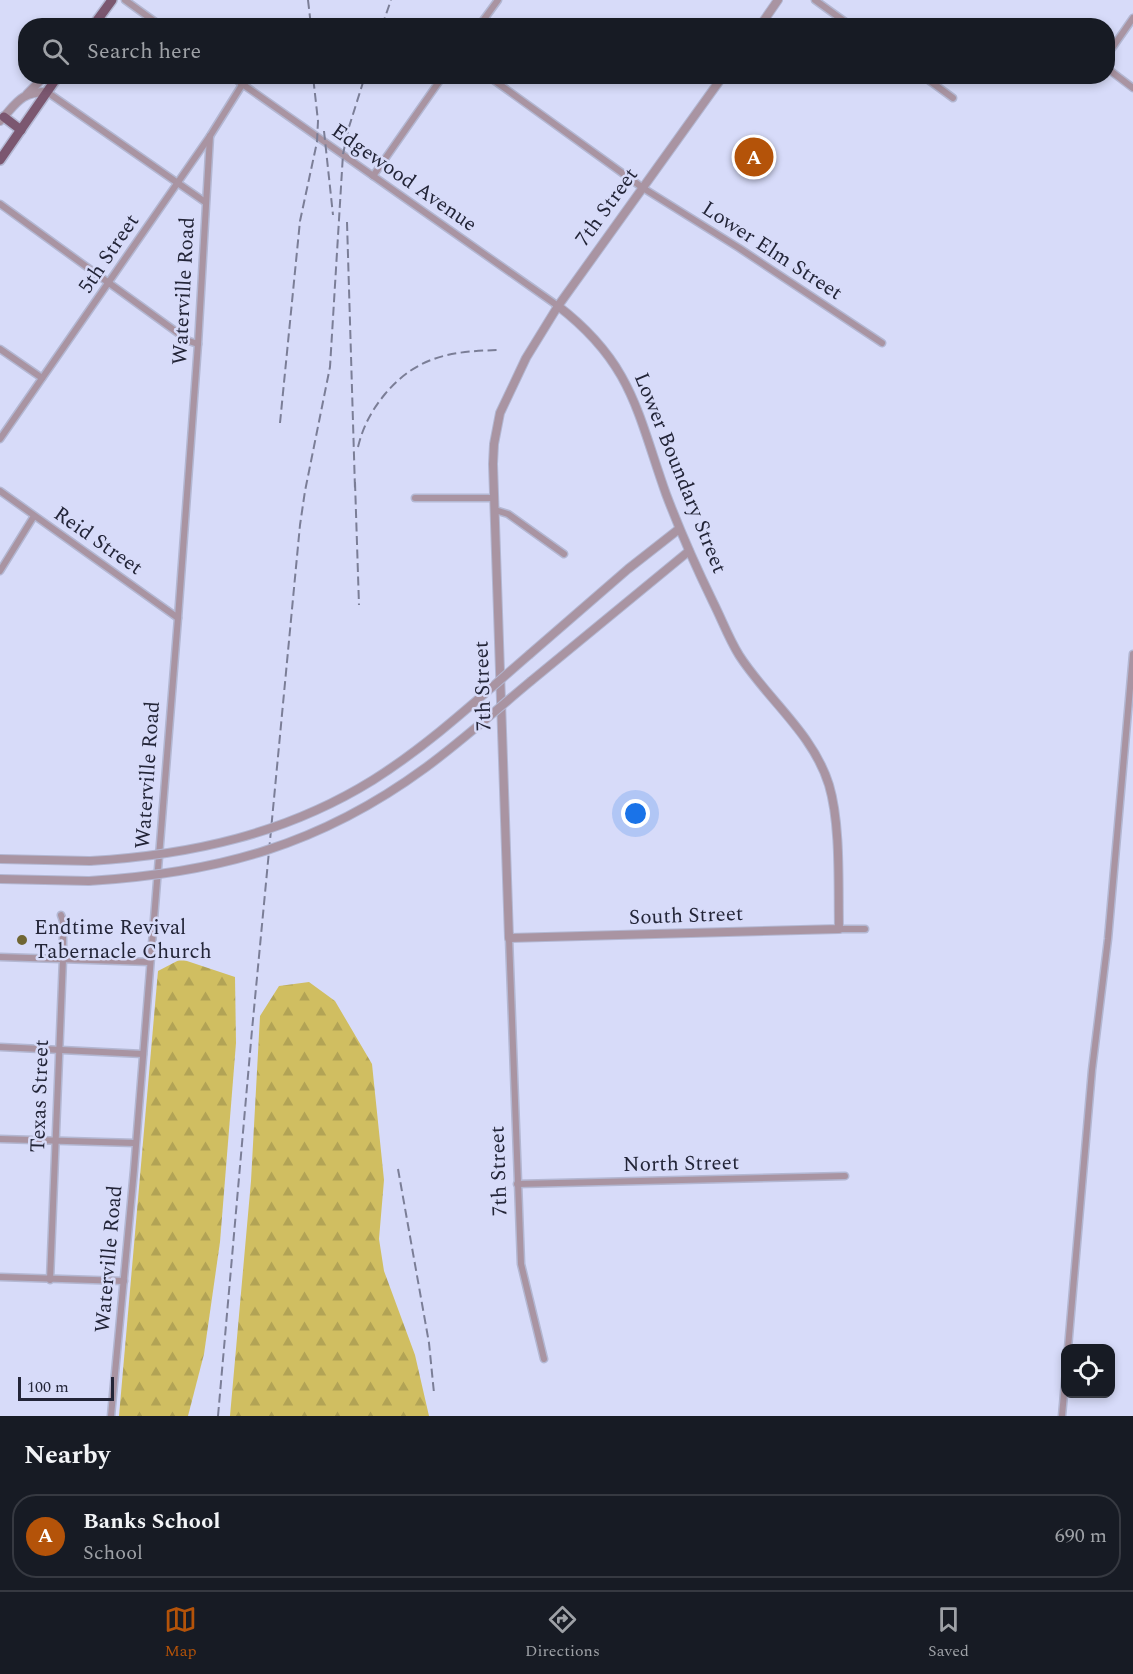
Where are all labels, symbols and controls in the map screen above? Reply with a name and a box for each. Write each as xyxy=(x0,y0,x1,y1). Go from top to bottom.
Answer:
search box xyxy=(18,18,1115,84)
icon: search xyxy=(39,35,72,68)
text: Search here xyxy=(87,35,201,68)
street label: Edgewood Avenue xyxy=(324,116,484,240)
pin: A xyxy=(734,134,774,180)
street label: 7th Street xyxy=(567,161,647,253)
street label: Lower Elm Street xyxy=(695,193,849,309)
street label: 5th Street xyxy=(70,208,148,300)
street label: Waterville Road xyxy=(164,216,204,366)
street label: Lower Boundary Street xyxy=(625,368,735,578)
street label: Reid Street xyxy=(47,498,149,584)
street label: 7th Street xyxy=(465,640,501,732)
street label: Waterville Road xyxy=(127,700,169,850)
your location xyxy=(621,799,650,828)
street label: South Street xyxy=(628,898,744,934)
place label: Endtime Revival Tabernacle Church xyxy=(34,912,212,968)
marker: Endtime Revival Tabernacle Church xyxy=(15,933,29,947)
street label: Texas Street xyxy=(22,1039,58,1153)
street label: 7th Street xyxy=(481,1125,517,1217)
street label: North Street xyxy=(622,1147,740,1181)
street label: Waterville Road xyxy=(87,1184,131,1334)
map controls xyxy=(1061,1344,1115,1398)
button: locate xyxy=(1061,1344,1115,1398)
scale bar xyxy=(18,1374,114,1402)
text: 100 m xyxy=(27,1375,69,1399)
text: Nearby xyxy=(24,1435,110,1475)
text: Banks School xyxy=(83,1505,220,1538)
text: A xyxy=(38,1521,53,1551)
text: 690 m xyxy=(1055,1521,1107,1551)
text: School xyxy=(83,1538,143,1568)
tab: Map xyxy=(164,1603,197,1663)
tab: Directions xyxy=(525,1603,600,1663)
tab: Saved xyxy=(928,1603,969,1663)

